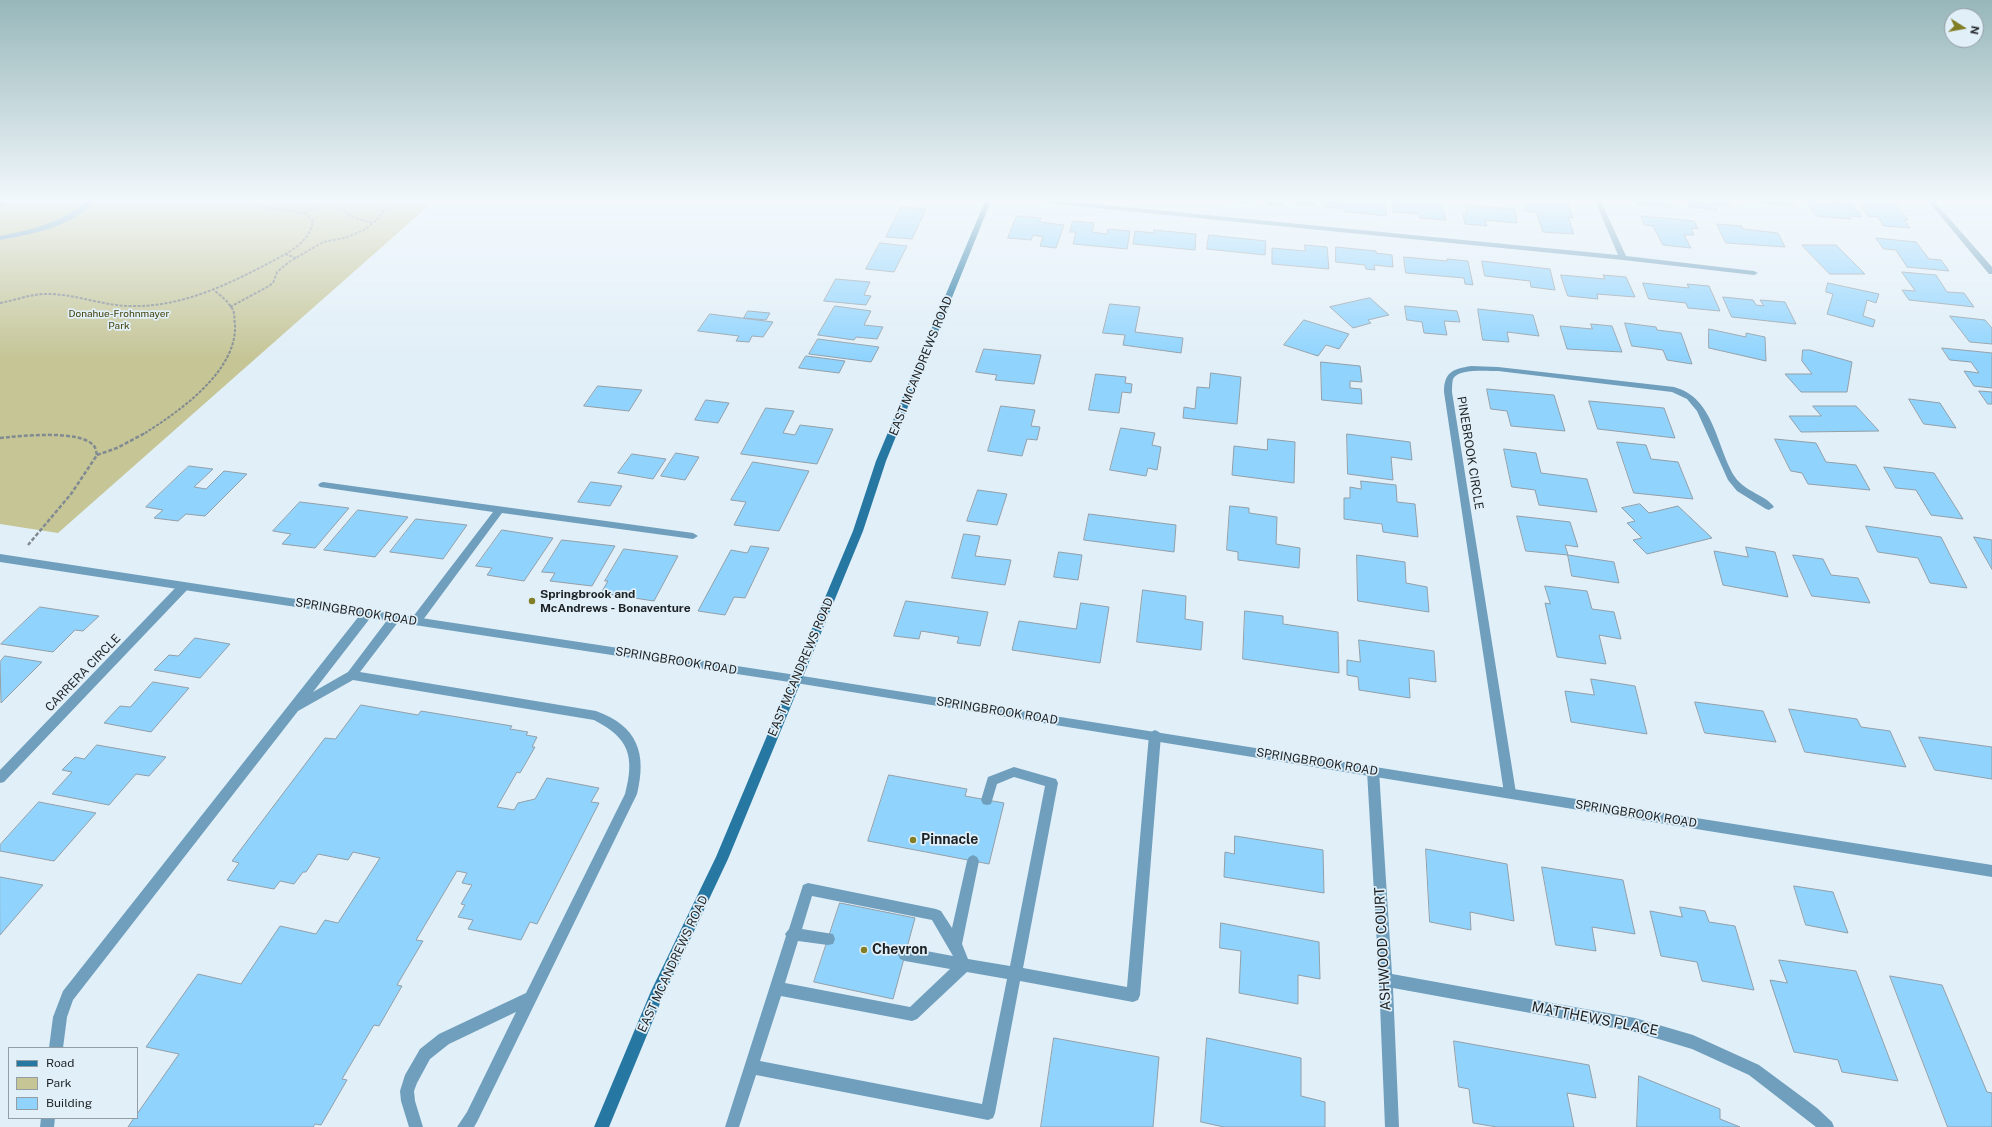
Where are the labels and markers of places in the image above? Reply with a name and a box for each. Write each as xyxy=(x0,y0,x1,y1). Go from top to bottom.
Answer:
place label: Springbrook and McAndrews - Bonaventure xyxy=(540,587,691,615)
marker: Springbrook and McAndrews - Bonaventure xyxy=(527,596,537,606)
place label: Pinnacle xyxy=(921,832,978,848)
marker: Pinnacle xyxy=(908,835,918,845)
place label: Chevron xyxy=(872,942,928,958)
marker: Chevron xyxy=(859,945,869,955)

